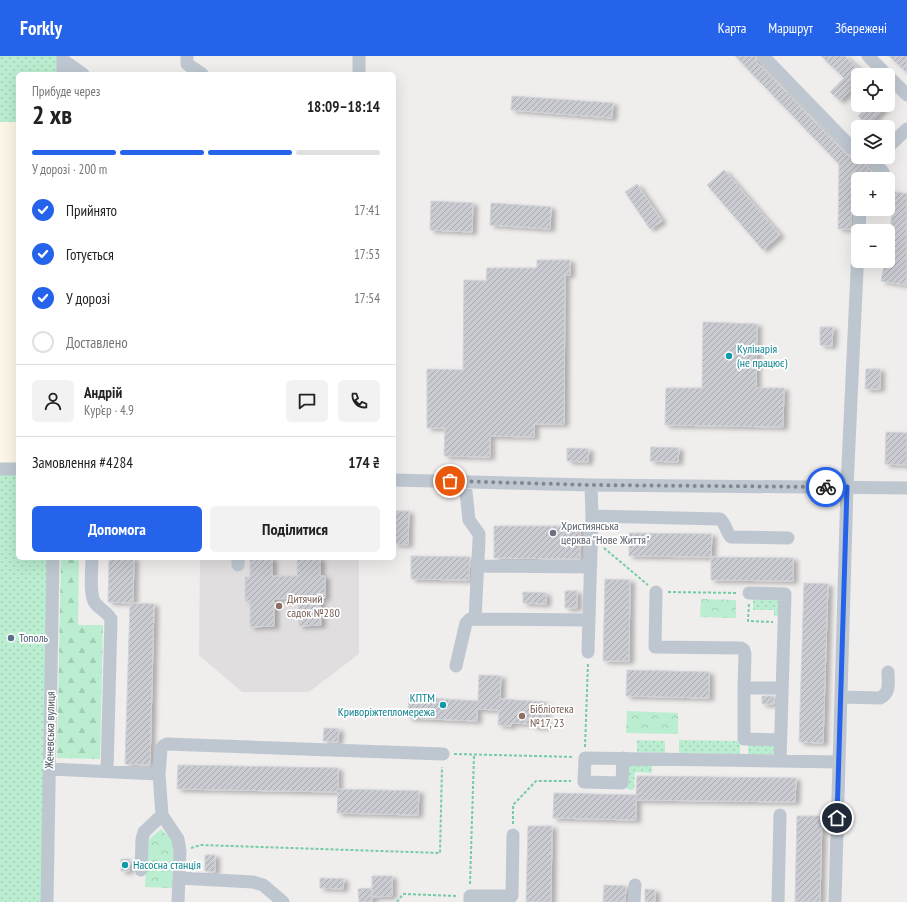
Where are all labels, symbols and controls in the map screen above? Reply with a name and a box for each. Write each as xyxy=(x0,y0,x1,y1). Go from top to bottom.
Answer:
text: Forkly xyxy=(20,16,62,40)
text: Карта xyxy=(718,19,746,37)
text: Маршрут xyxy=(768,19,813,37)
text: Збережені xyxy=(835,19,887,37)
map controls xyxy=(851,68,895,268)
button: locate xyxy=(851,68,895,112)
text: Прибуде через xyxy=(32,83,100,100)
text: 18:09–18:14 xyxy=(307,97,380,116)
text: 2 хв xyxy=(32,98,72,131)
button: layers xyxy=(851,120,895,164)
text: У дорозі · 200 m xyxy=(32,161,107,178)
button: + xyxy=(851,172,895,216)
icon: check xyxy=(32,199,54,221)
text: Прийнято xyxy=(66,201,117,220)
text: 17:41 xyxy=(354,202,380,219)
button: − xyxy=(851,224,895,268)
icon: check xyxy=(32,243,54,265)
text: Готується xyxy=(66,245,114,264)
text: 17:53 xyxy=(354,246,380,263)
icon: check xyxy=(32,287,54,309)
text: У дорозі xyxy=(66,289,110,308)
text: 17:54 xyxy=(354,290,380,307)
text: Доставлено xyxy=(66,333,128,352)
place label: Кулінарія (не працює) xyxy=(737,341,787,370)
marker: Кулінарія (не працює) xyxy=(724,351,734,361)
button: person xyxy=(32,380,74,422)
button: chat xyxy=(286,380,328,422)
button: phone xyxy=(338,380,380,422)
text: Андрій xyxy=(84,383,122,402)
text: Кур’єр · 4.9 xyxy=(84,402,134,419)
text: Замовлення #4284 xyxy=(32,453,133,472)
text: 174 ₴ xyxy=(348,453,380,472)
pin xyxy=(433,464,467,498)
courier xyxy=(806,467,846,507)
icon: bag xyxy=(439,470,461,492)
icon: bike xyxy=(815,476,837,498)
button: Допомога xyxy=(32,506,202,552)
button: Поділитися xyxy=(210,506,380,552)
place label: Християнська церква "Нове Життя" xyxy=(561,518,649,547)
marker: Християнська церква "Нове Життя" xyxy=(548,528,558,538)
place label: Дитячий садок №280 xyxy=(287,591,340,620)
marker: Дитячий садок №280 xyxy=(274,601,284,611)
place label: Тополь xyxy=(19,630,49,645)
marker: Тополь xyxy=(6,633,16,643)
place label: КПТМ Криворіжтепломережа xyxy=(338,690,435,719)
street label: Женевська вулиця xyxy=(41,691,58,770)
marker: КПТМ Криворіжтепломережа xyxy=(438,700,448,710)
place label: Бібліотека №17, 23 xyxy=(530,701,574,730)
marker: Бібліотека №17, 23 xyxy=(517,711,527,721)
pin xyxy=(820,801,854,835)
icon: home xyxy=(826,807,848,829)
place label: Насосна станція xyxy=(133,857,201,872)
marker: Насосна станція xyxy=(120,860,130,870)

